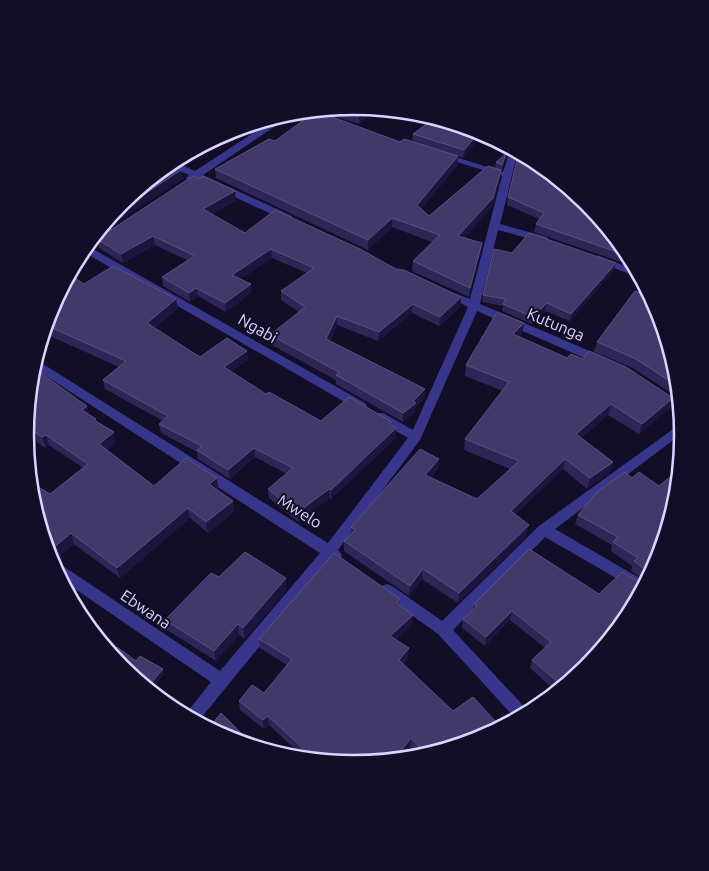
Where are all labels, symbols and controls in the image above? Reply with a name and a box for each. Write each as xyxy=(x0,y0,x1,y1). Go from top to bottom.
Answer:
street label: Kutunga xyxy=(524,304,588,344)
street label: Ngabi xyxy=(235,310,281,346)
street label: Mwelo xyxy=(275,490,325,532)
street label: Ebwana xyxy=(118,586,174,632)

